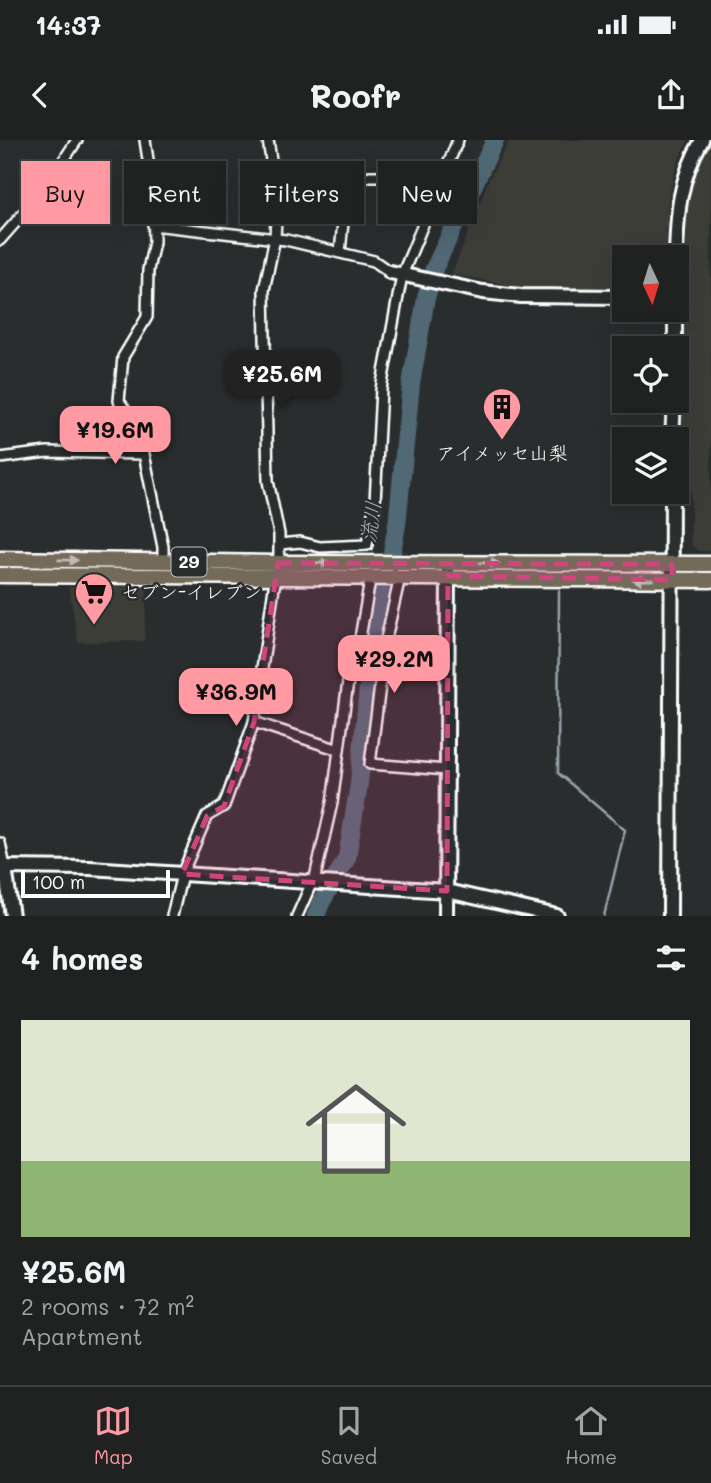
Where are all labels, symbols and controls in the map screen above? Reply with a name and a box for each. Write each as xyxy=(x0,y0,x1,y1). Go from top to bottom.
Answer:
text: 14:37 xyxy=(35,8,101,42)
text: Roofr xyxy=(310,74,401,116)
icon: back xyxy=(21,76,59,114)
icon: share xyxy=(652,76,690,114)
chip: Buy xyxy=(21,161,110,224)
chip: Rent xyxy=(124,161,226,224)
chip: Filters xyxy=(240,161,364,224)
chip: New xyxy=(378,161,477,224)
north arrow xyxy=(612,245,690,322)
map controls xyxy=(612,245,689,504)
button: locate xyxy=(612,336,689,413)
pin: ¥25.6M xyxy=(225,350,339,410)
text: ¥25.6M xyxy=(242,358,322,388)
building icon: アイメッセ山梨 xyxy=(481,386,523,441)
pin: ¥19.6M xyxy=(58,406,172,466)
text: ¥19.6M xyxy=(76,414,154,444)
button: layers xyxy=(612,427,689,504)
place label: アイメッセ山梨 xyxy=(436,440,568,465)
water label: 流川 xyxy=(353,499,386,544)
road number: 29 xyxy=(172,548,206,576)
one-way arrow xyxy=(57,555,79,566)
one-way arrow xyxy=(309,557,331,569)
one-way arrow xyxy=(479,557,501,569)
supermarket icon: セブン-イレブン xyxy=(73,571,115,626)
one-way arrow xyxy=(632,574,654,586)
place label: セブン-イレブン xyxy=(121,579,262,604)
pin: ¥29.2M xyxy=(337,636,451,695)
text: ¥29.2M xyxy=(354,643,434,673)
pin: ¥36.9M xyxy=(179,668,293,728)
text: ¥36.9M xyxy=(195,676,277,706)
scale bar xyxy=(21,867,170,899)
text: 100 m xyxy=(32,869,85,894)
text: 4 homes xyxy=(21,938,143,978)
icon: filters xyxy=(652,939,690,977)
icon: home xyxy=(293,1066,419,1192)
text: ¥25.6M xyxy=(21,1251,127,1291)
text: 2 rooms · 72 m² xyxy=(21,1291,194,1321)
text: Apartment xyxy=(21,1321,143,1351)
tab: Map xyxy=(94,1402,133,1469)
tab: Saved xyxy=(321,1402,377,1469)
tab: Home xyxy=(565,1402,617,1469)

